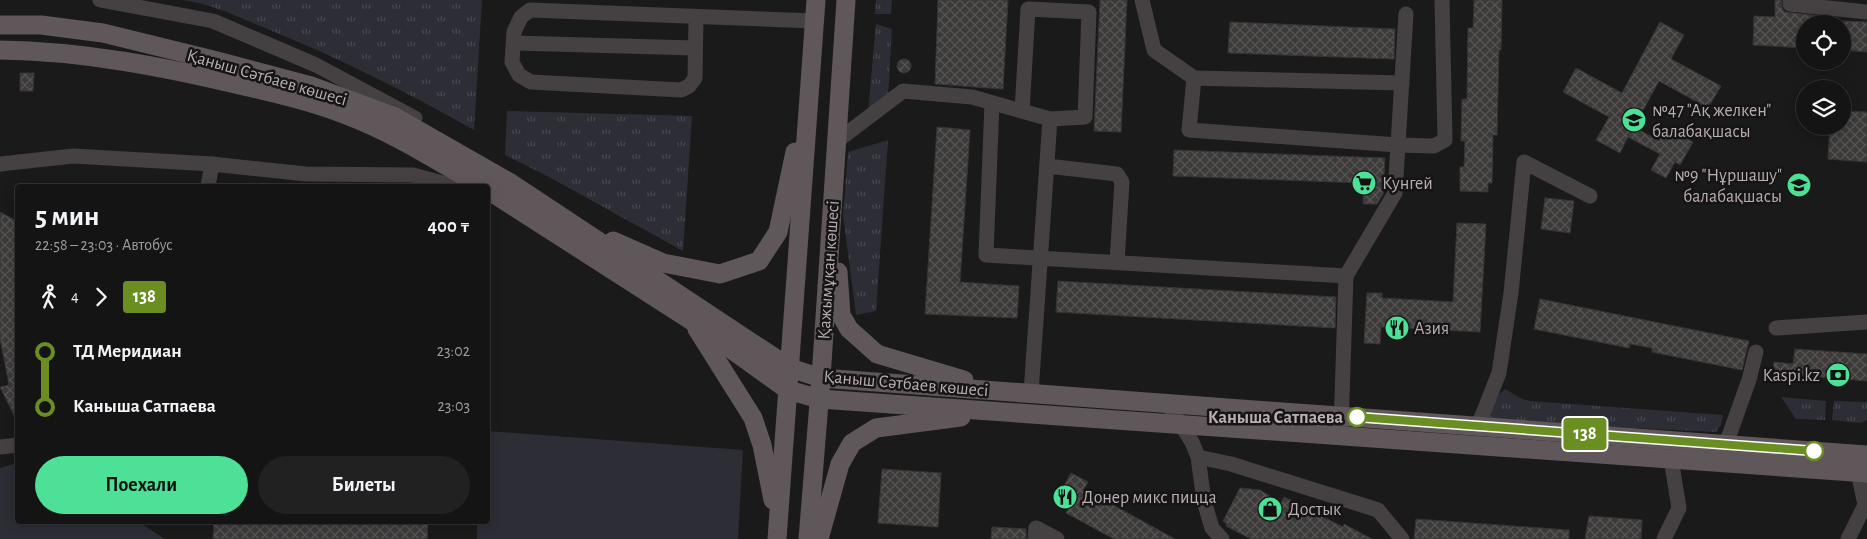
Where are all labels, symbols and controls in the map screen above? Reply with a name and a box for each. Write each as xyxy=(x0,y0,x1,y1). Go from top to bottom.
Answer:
map controls xyxy=(1796,15,1851,135)
button: locate xyxy=(1796,15,1851,70)
street label: Қаныш Сәтбаев көшесі xyxy=(185,46,349,109)
button: layers xyxy=(1796,80,1851,135)
place label: №47 "Ақ желкен" балабақшасы xyxy=(1652,102,1771,141)
school or university icon: №47 "Ақ желкен" балабақшасы xyxy=(1621,107,1647,133)
place label: №9 "Нұршашу" балабақшасы xyxy=(1674,167,1782,206)
supermarket icon: Кунгей xyxy=(1351,170,1377,196)
school or university icon: №9 "Нұршашу" балабақшасы xyxy=(1786,172,1812,198)
place label: Кунгей xyxy=(1382,175,1433,193)
street label: Қажымұқан көшесі xyxy=(815,200,843,340)
text: 5 мин xyxy=(35,203,99,231)
text: 400 ₸ xyxy=(427,217,470,236)
text: 22:58 – 23:03 · Автобус xyxy=(35,237,173,253)
icon: walk xyxy=(35,283,63,311)
icon: forward xyxy=(87,283,115,311)
text: 4 xyxy=(71,288,79,304)
text: 138 xyxy=(133,288,156,306)
restaurant icon: Азия xyxy=(1384,315,1410,341)
place label: Азия xyxy=(1414,320,1449,338)
text: ТД Меридиан xyxy=(73,342,182,361)
text: 23:02 xyxy=(437,343,470,359)
bank icon: Kaspi.kz xyxy=(1825,362,1851,388)
street label: Қаныш Сәтбаев көшесі xyxy=(823,367,989,400)
place label: Kaspi.kz xyxy=(1763,367,1820,385)
text: Каныша Сатпаева xyxy=(73,397,216,416)
text: 23:03 xyxy=(437,398,470,414)
marker: Каныша Сатпаева xyxy=(1347,407,1367,427)
place label: Каныша Сатпаева xyxy=(1208,409,1343,427)
line badge: 138 xyxy=(1556,418,1614,450)
text: 138 xyxy=(1573,425,1597,443)
unlabelled marker xyxy=(1804,441,1824,461)
button: Поехали xyxy=(35,456,248,514)
button: Билеты xyxy=(258,456,470,514)
restaurant icon: Донер микс пицца xyxy=(1052,484,1078,510)
place label: Донер микс пицца xyxy=(1082,489,1217,507)
shop icon: Достык xyxy=(1257,496,1283,522)
place label: Достык xyxy=(1288,501,1342,519)

